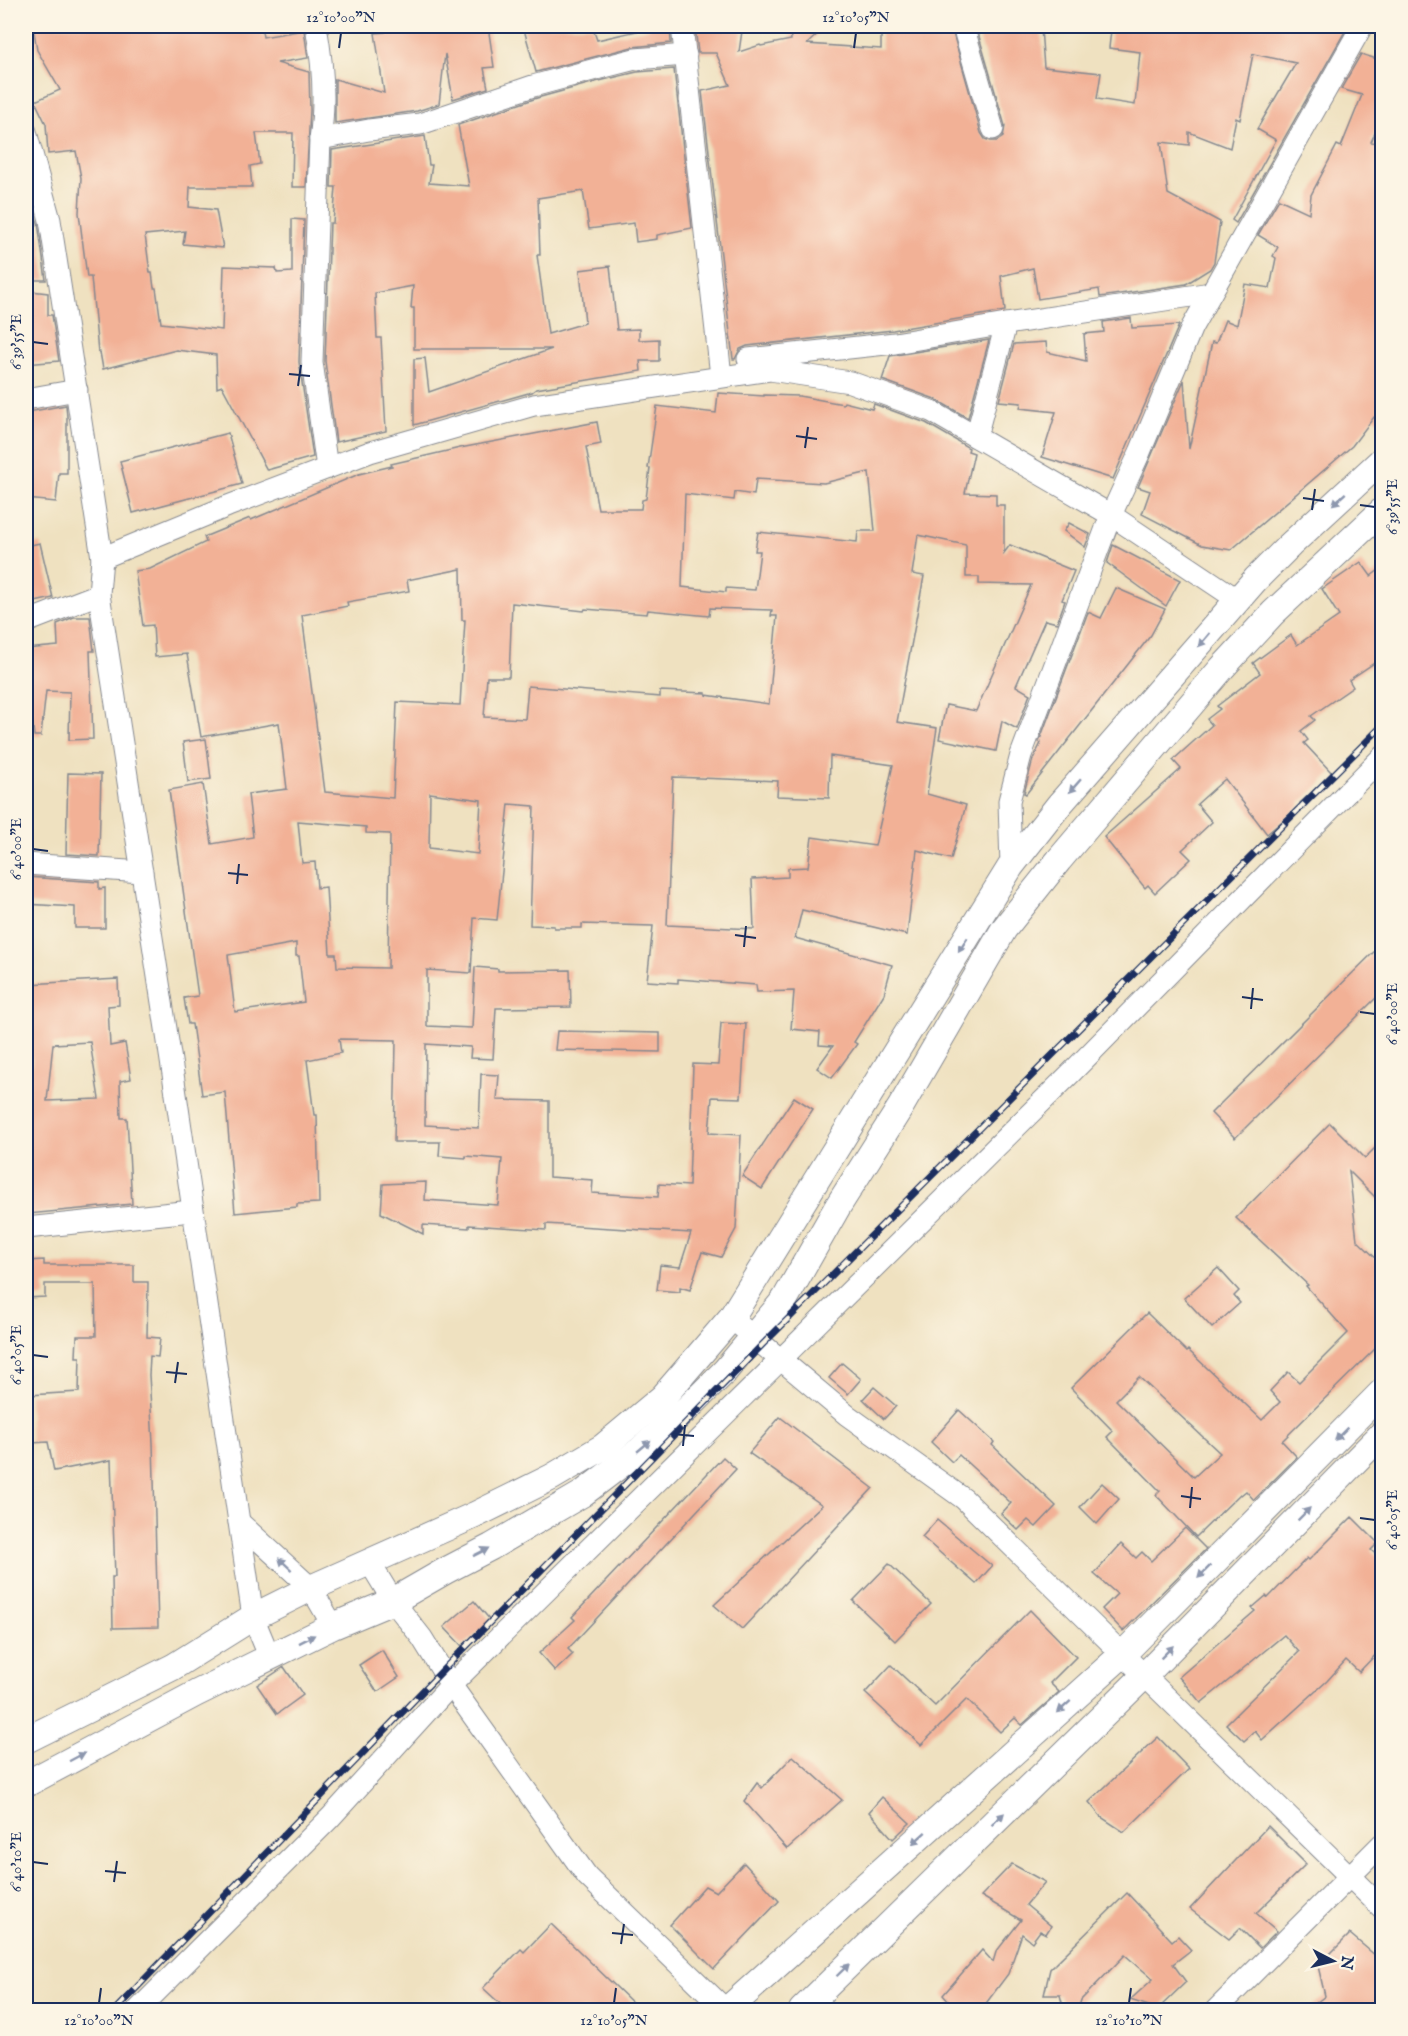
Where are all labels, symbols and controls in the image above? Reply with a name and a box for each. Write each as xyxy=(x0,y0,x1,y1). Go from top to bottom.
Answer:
text: 12°10'00"N xyxy=(306,8,376,27)
text: 12°10'05"N xyxy=(822,8,890,27)
text: 6°39'55"E xyxy=(7,314,26,370)
text: 6°39'55"E xyxy=(1383,479,1402,535)
one-way arrow xyxy=(1332,492,1347,506)
one-way arrow xyxy=(1198,632,1211,647)
one-way arrow xyxy=(1069,778,1082,793)
text: 6°40'00"E xyxy=(7,818,26,880)
one-way arrow xyxy=(957,937,968,953)
text: 6°40'00"E xyxy=(1383,983,1402,1045)
text: 6°40'05"E xyxy=(7,1325,26,1385)
one-way arrow xyxy=(1335,1426,1349,1440)
one-way arrow xyxy=(636,1440,652,1453)
text: 6°40'05"E xyxy=(1383,1490,1402,1550)
one-way arrow xyxy=(1297,1506,1311,1521)
one-way arrow xyxy=(472,1548,490,1558)
one-way arrow xyxy=(278,1558,293,1571)
one-way arrow xyxy=(1197,1565,1211,1580)
one-way arrow xyxy=(298,1634,315,1644)
one-way arrow xyxy=(1159,1646,1173,1660)
one-way arrow xyxy=(1057,1700,1072,1713)
one-way arrow xyxy=(69,1752,86,1762)
one-way arrow xyxy=(990,1812,1004,1826)
one-way arrow xyxy=(912,1831,927,1844)
text: 6°40'10"E xyxy=(7,1832,26,1892)
north arrow xyxy=(1303,1931,1363,1991)
text: N xyxy=(1335,1954,1357,1971)
one-way arrow xyxy=(836,1963,850,1977)
text: 12°10'00"N xyxy=(64,2011,134,2030)
text: 12°10'05"N xyxy=(580,2011,648,2030)
text: 12°10'10"N xyxy=(1095,2011,1163,2030)

